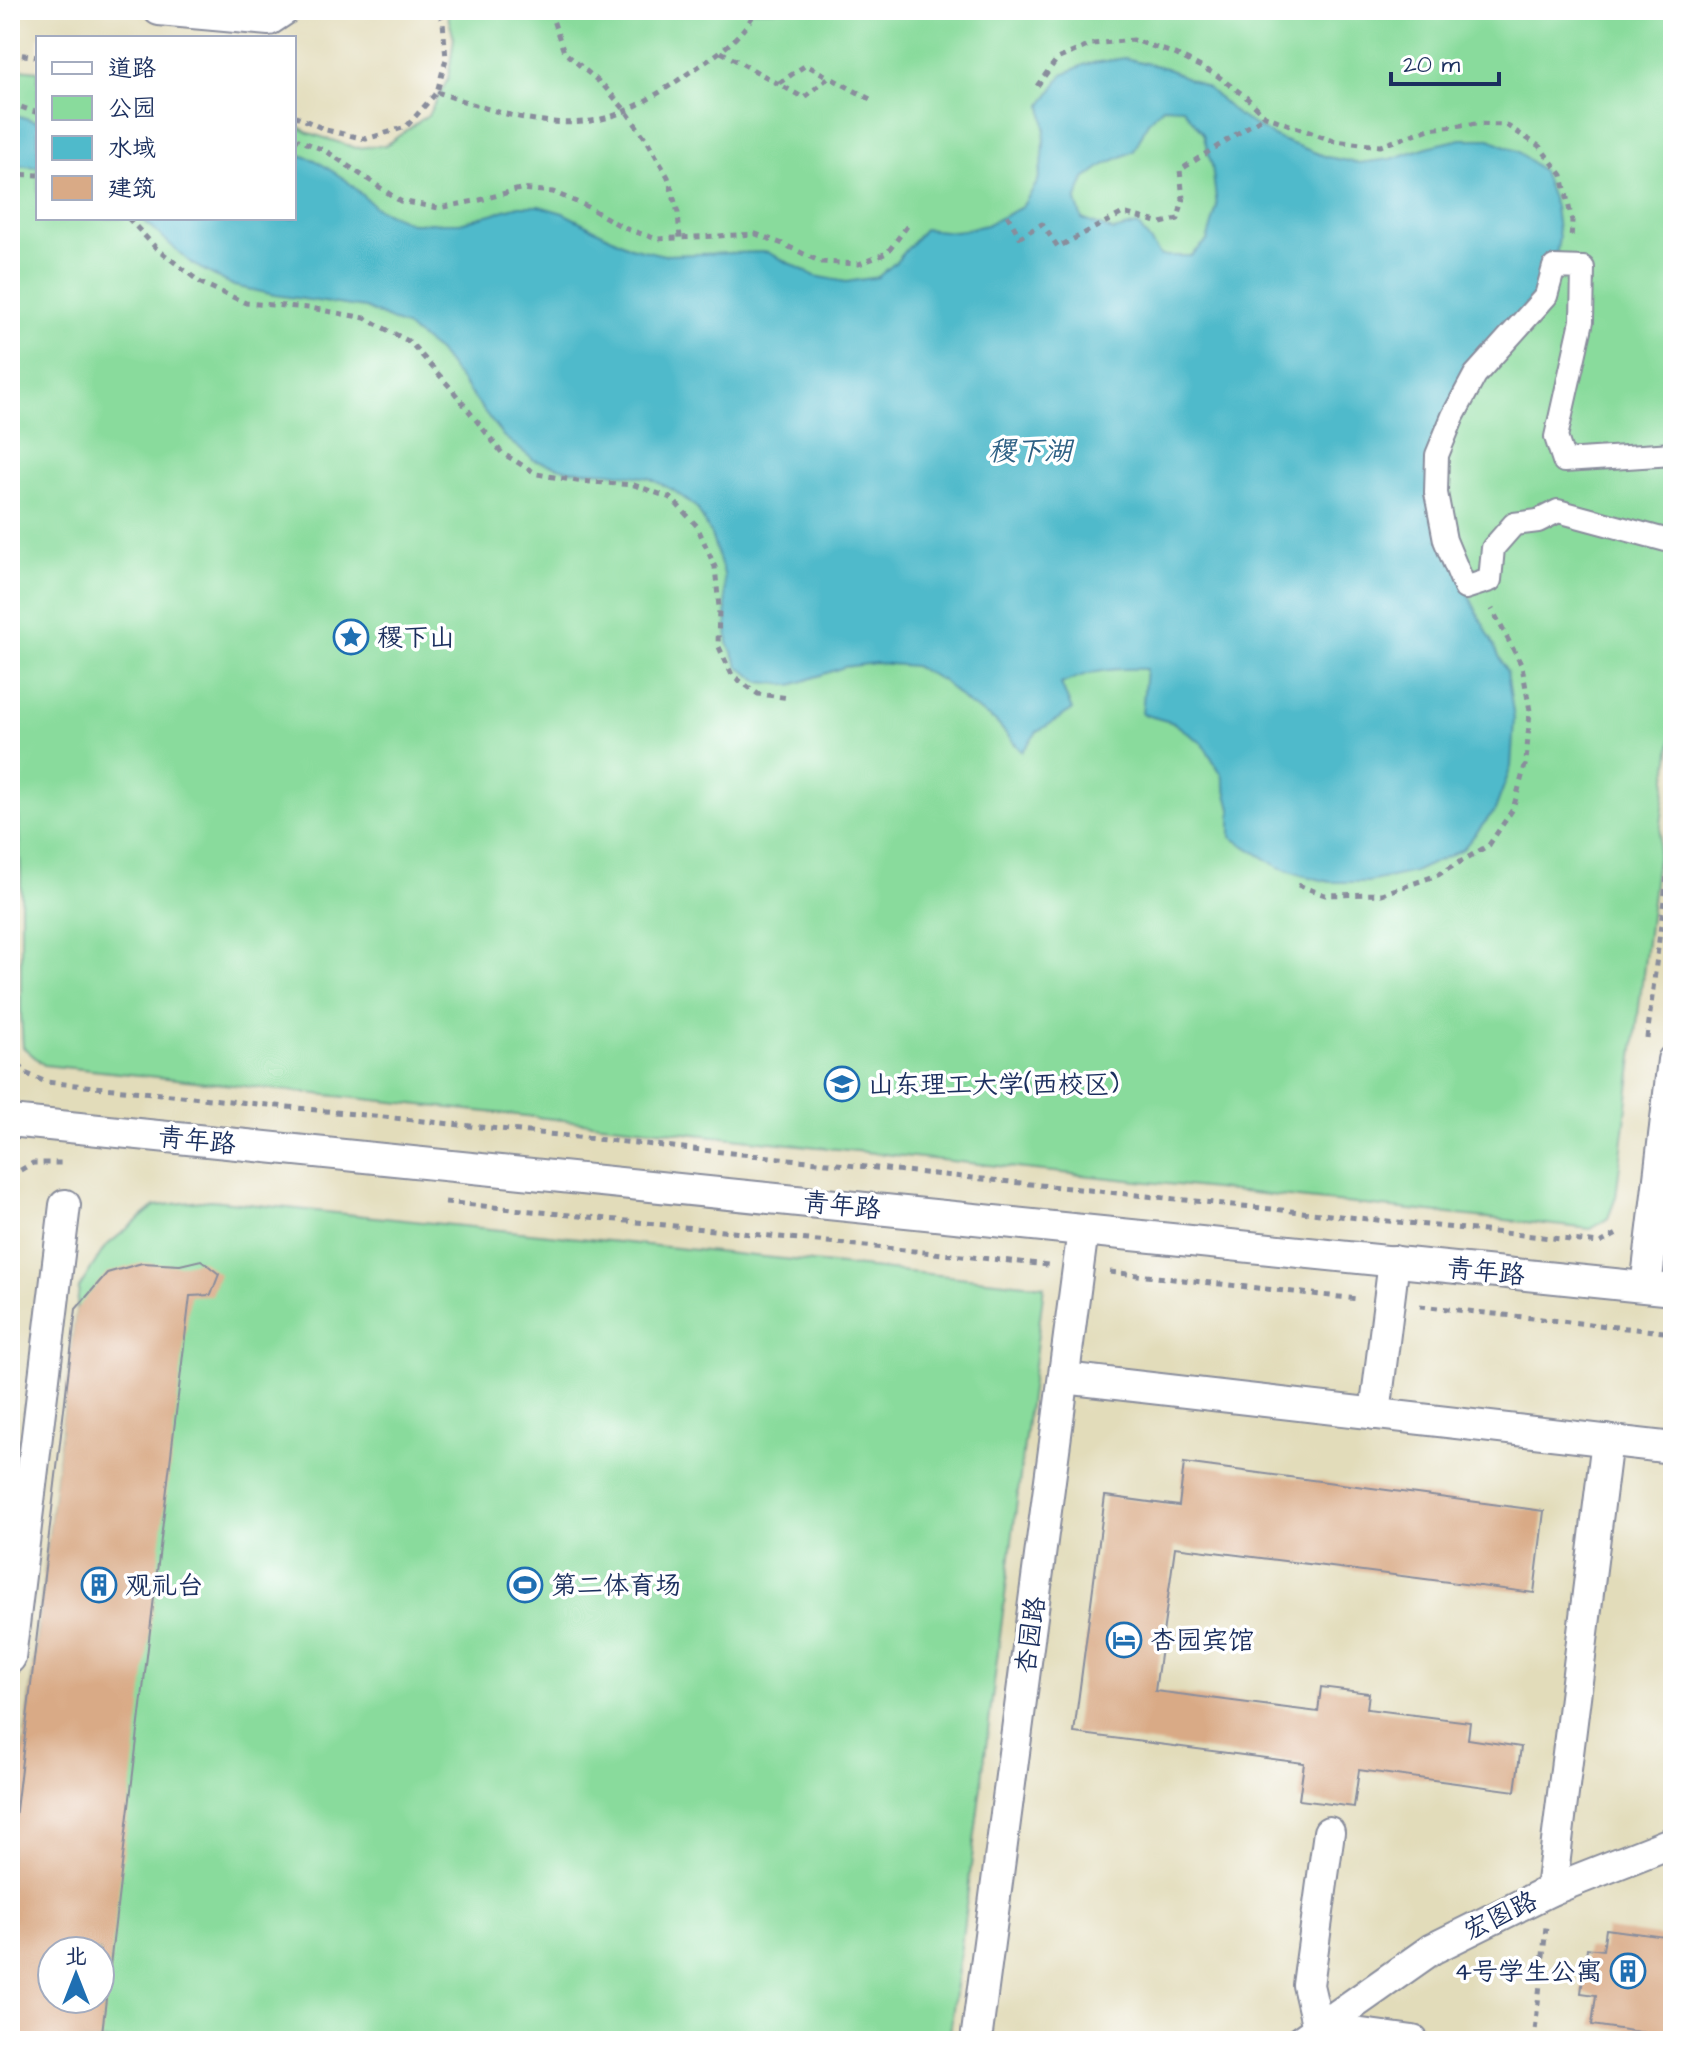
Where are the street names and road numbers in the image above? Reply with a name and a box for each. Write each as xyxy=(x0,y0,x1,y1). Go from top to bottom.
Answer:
street label: 青年路 xyxy=(156,1119,238,1163)
street label: 青年路 xyxy=(801,1184,883,1228)
street label: 青年路 xyxy=(1445,1250,1527,1294)
street label: 杏园路 xyxy=(1008,1594,1054,1676)
street label: 宏图路 xyxy=(1457,1883,1543,1949)

